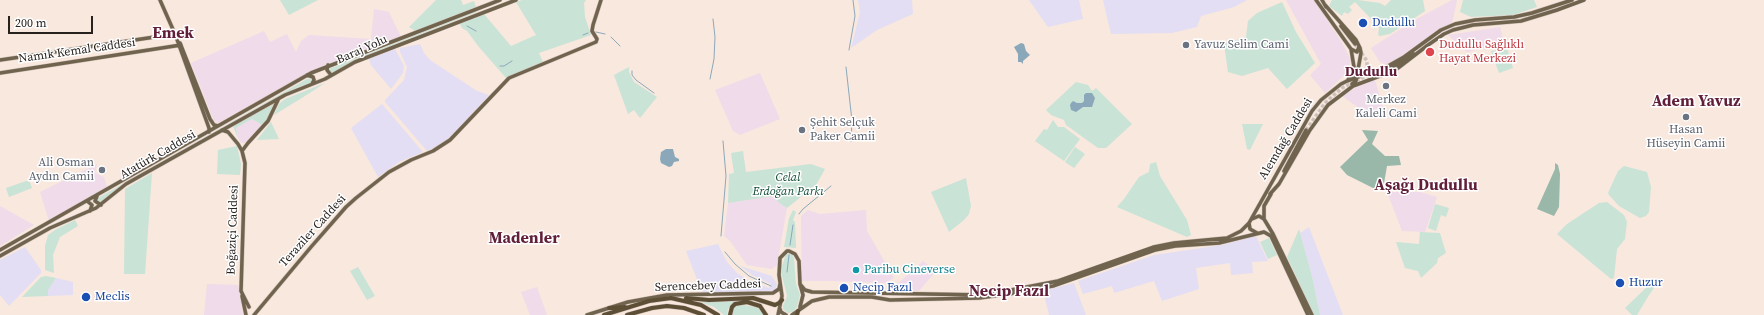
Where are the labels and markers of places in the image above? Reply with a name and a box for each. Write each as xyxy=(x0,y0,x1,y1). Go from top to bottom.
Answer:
place label: Dudullu xyxy=(1372,16,1415,30)
marker: Dudullu xyxy=(1357,17,1369,29)
place label: Yavuz Selim Cami xyxy=(1194,38,1289,52)
place label: Dudullu Sağlıklı Hayat Merkezi xyxy=(1439,38,1524,66)
marker: Yavuz Selim Cami xyxy=(1181,40,1191,50)
marker: Dudullu Sağlıklı Hayat Merkezi xyxy=(1424,46,1436,58)
marker: Merkez Kaleli Cami xyxy=(1381,81,1391,91)
place label: Merkez Kaleli Cami xyxy=(1355,93,1417,121)
marker: Hasan Hüseyin Camii xyxy=(1681,112,1691,122)
place label: Şehit Selçuk Paker Camii xyxy=(810,116,875,144)
place label: Hasan Hüseyin Camii xyxy=(1647,123,1725,151)
marker: Şehit Selçuk Paker Camii xyxy=(797,125,807,135)
place label: Ali Osman Aydın Camii xyxy=(29,156,94,184)
marker: Ali Osman Aydın Camii xyxy=(97,165,107,175)
place label: Paribu Cineverse xyxy=(864,263,955,277)
marker: Paribu Cineverse xyxy=(851,265,861,275)
place label: Huzur xyxy=(1629,276,1663,290)
marker: Huzur xyxy=(1614,277,1626,289)
place label: Necip Fazıl xyxy=(853,281,912,295)
marker: Necip Fazıl xyxy=(838,282,850,294)
place label: Meclis xyxy=(95,290,130,304)
marker: Meclis xyxy=(80,291,92,303)

